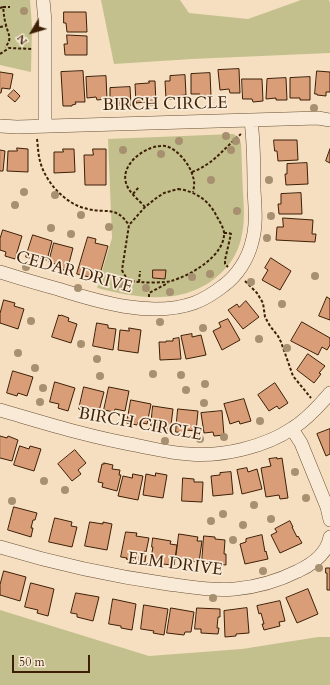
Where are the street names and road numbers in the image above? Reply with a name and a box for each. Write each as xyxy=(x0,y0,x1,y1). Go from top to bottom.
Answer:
street label: BIRCH CIRCLE xyxy=(102,94,228,116)
street label: CEDAR DRIVE xyxy=(13,248,135,298)
street label: BIRCH CIRCLE xyxy=(77,404,203,446)
street label: ELM DRIVE xyxy=(126,549,224,581)

